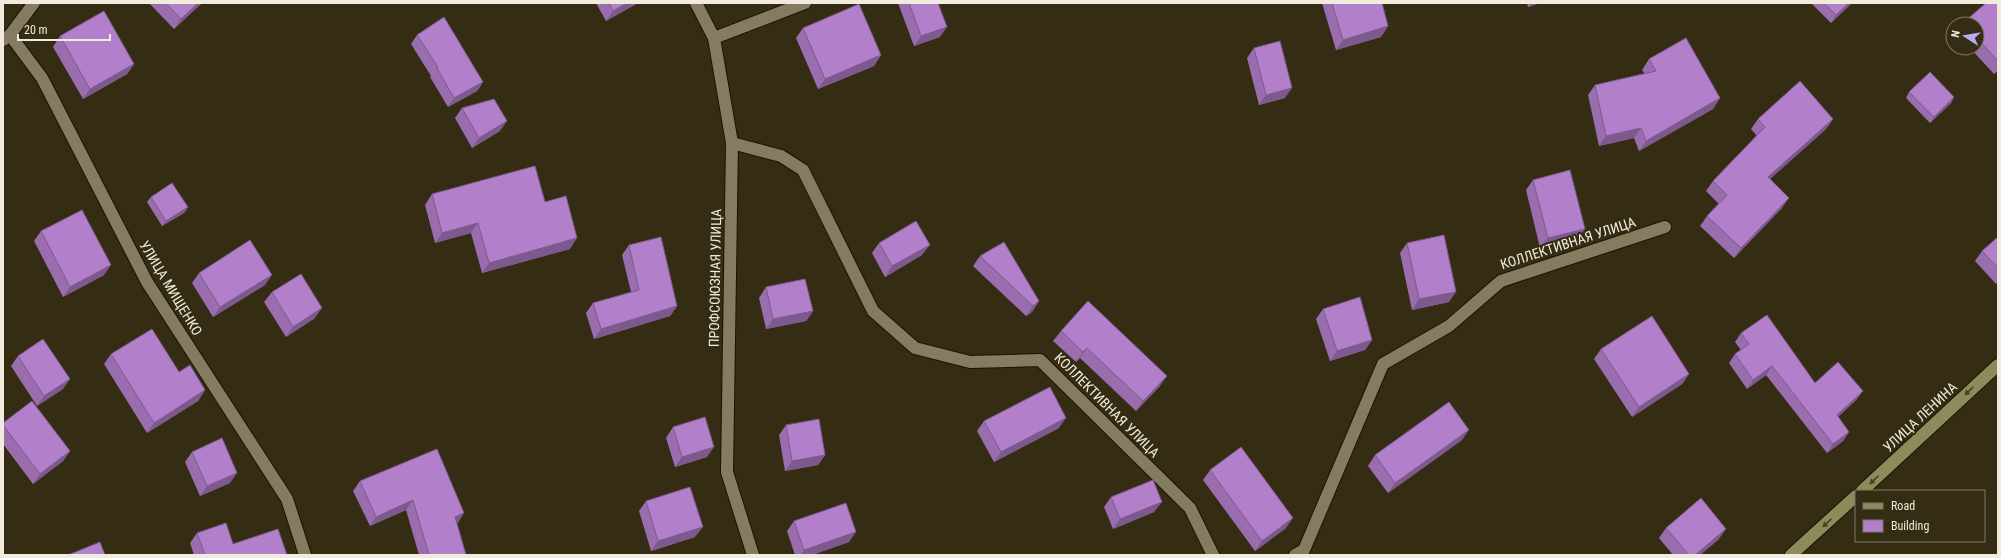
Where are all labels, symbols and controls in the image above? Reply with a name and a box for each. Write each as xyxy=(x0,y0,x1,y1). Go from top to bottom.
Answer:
scale bar xyxy=(18,16,110,42)
north arrow xyxy=(1945,16,1985,56)
text: 20 m xyxy=(24,23,48,37)
text: N xyxy=(1949,29,1963,39)
street label: ПРОФСОЮЗНАЯ УЛИЦА xyxy=(706,209,724,347)
street label: КОЛЛЕКТИВНАЯ УЛИЦА xyxy=(1498,214,1638,272)
street label: УЛИЦА МИЩЕНКО xyxy=(136,238,206,338)
street label: КОЛЛЕКТИВНАЯ УЛИЦА xyxy=(1051,349,1163,461)
street label: УЛИЦА ЛЕНИНА xyxy=(1880,379,1960,455)
one-way arrow xyxy=(1964,387,1975,396)
one-way arrow xyxy=(1869,475,1879,484)
legend xyxy=(1855,490,1985,542)
text: Road xyxy=(1891,499,1915,513)
one-way arrow xyxy=(1822,518,1833,527)
text: Building xyxy=(1891,519,1929,533)

